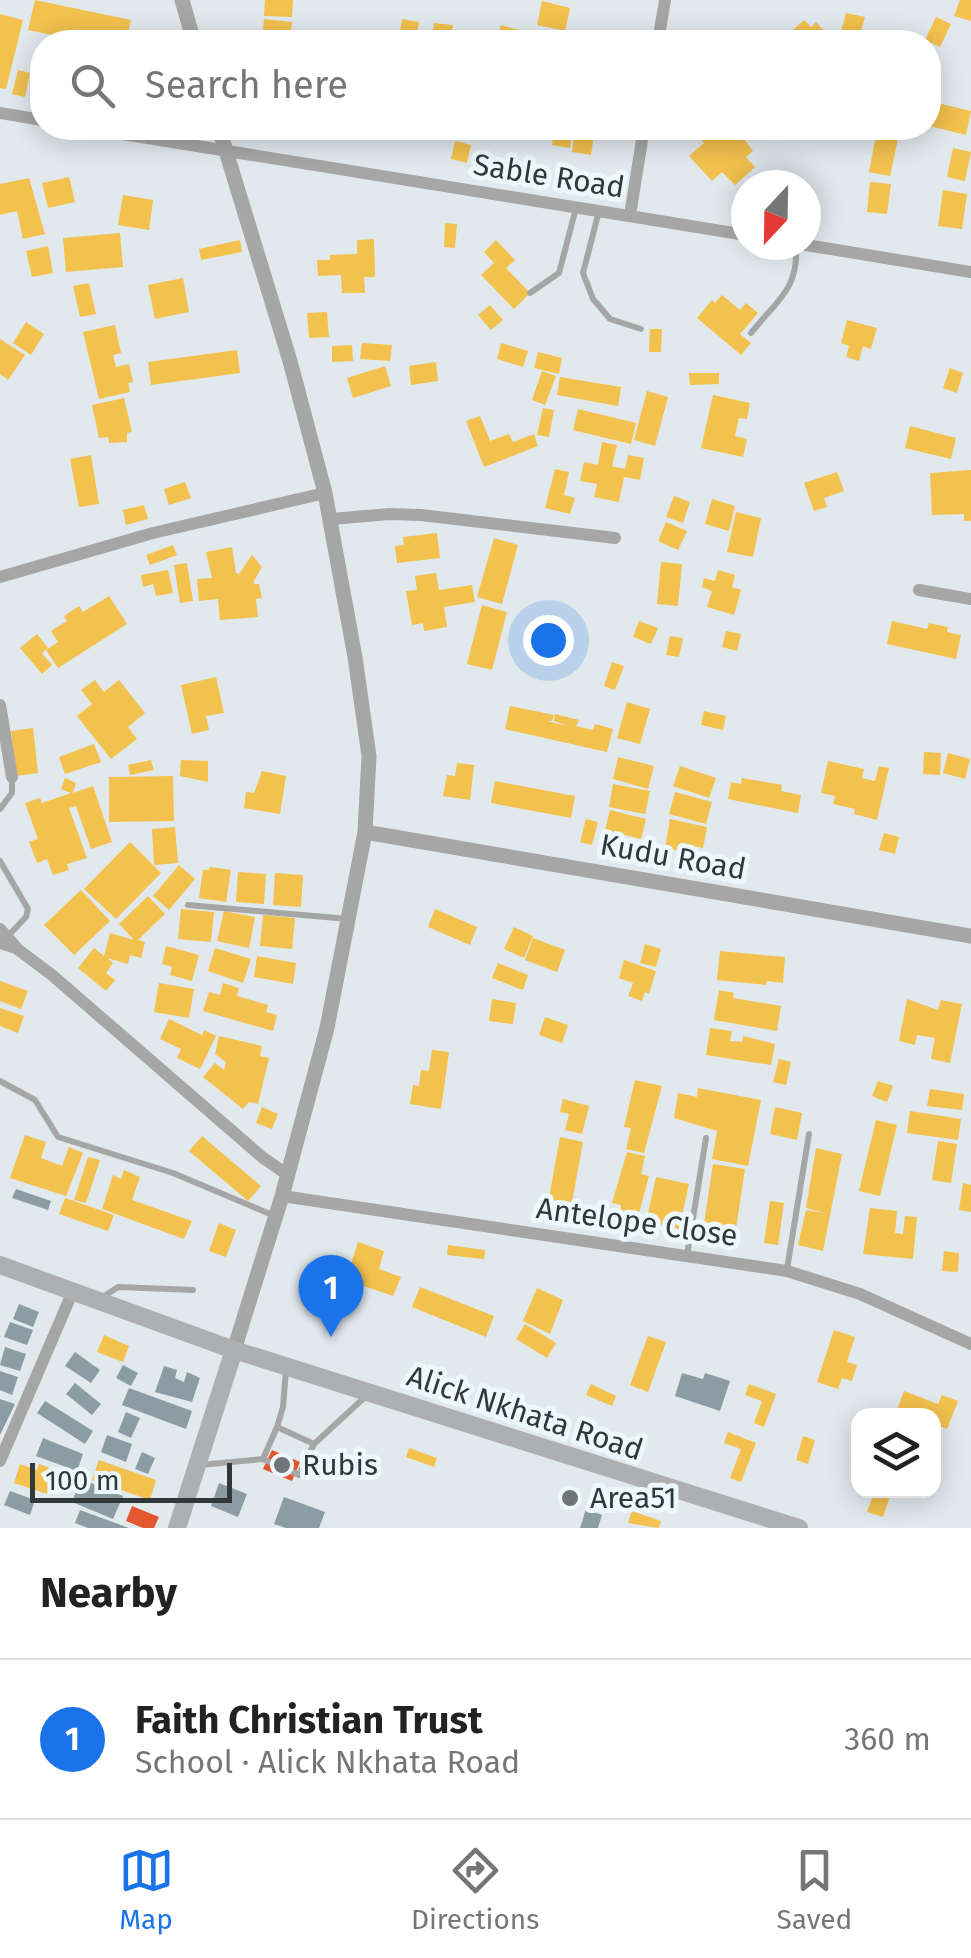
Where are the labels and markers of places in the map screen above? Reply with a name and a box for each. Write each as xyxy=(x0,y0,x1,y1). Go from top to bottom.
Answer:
pin: 1 xyxy=(298,1254,364,1337)
place label: Rubis xyxy=(302,1447,378,1483)
marker: Rubis xyxy=(271,1454,293,1476)
place label: Area51 xyxy=(590,1480,677,1516)
marker: Area51 xyxy=(559,1487,581,1509)

